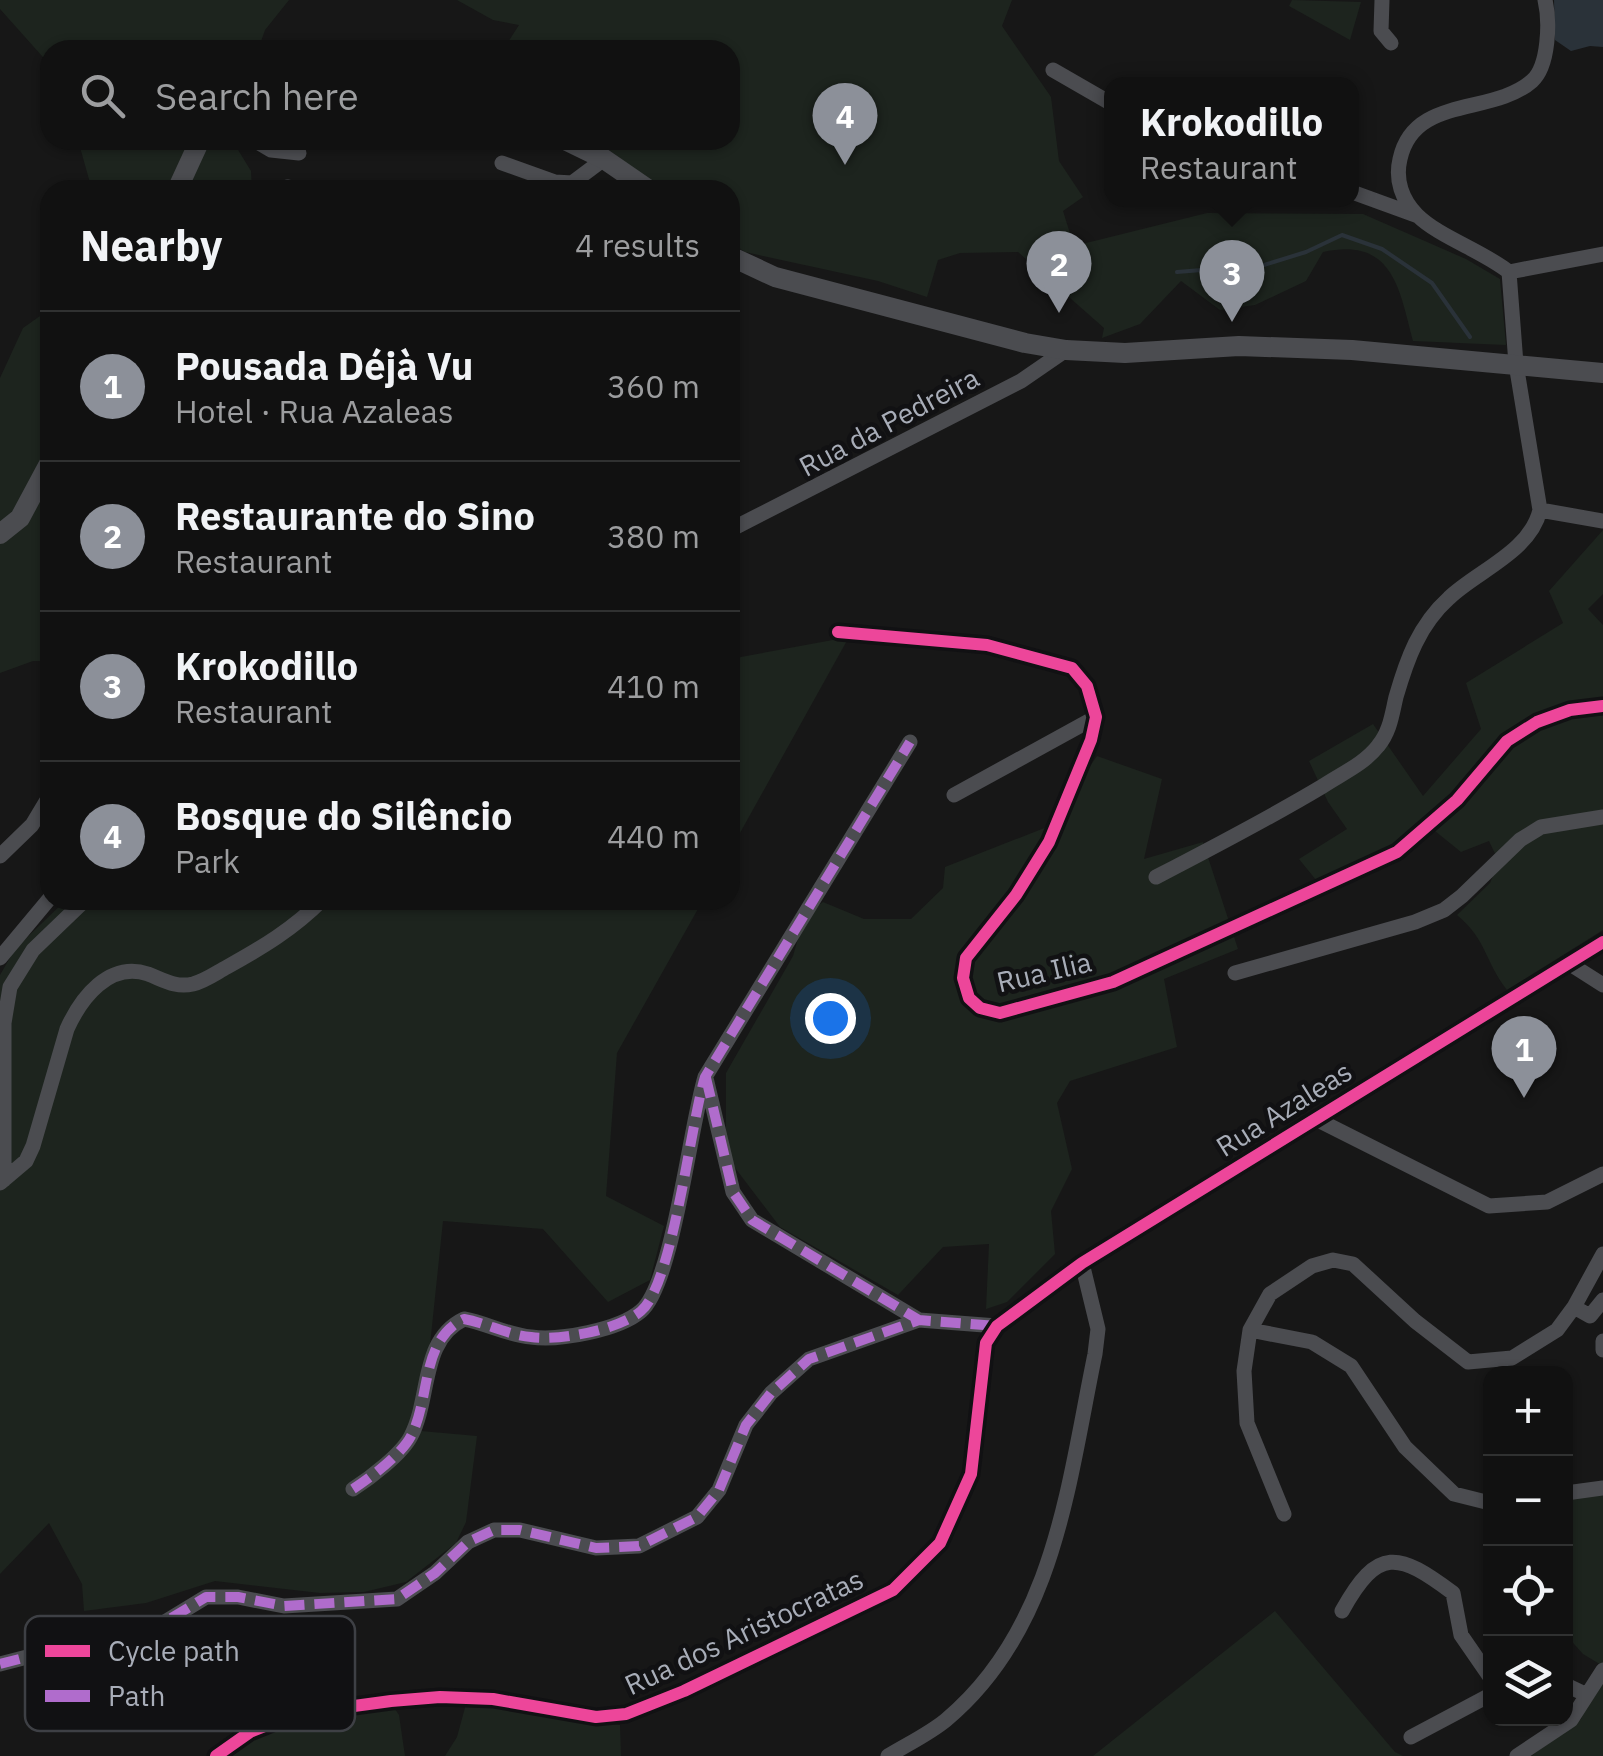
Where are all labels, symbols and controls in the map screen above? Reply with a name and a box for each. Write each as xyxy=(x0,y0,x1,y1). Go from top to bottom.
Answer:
search box xyxy=(40,40,740,150)
icon: search xyxy=(75,68,130,123)
text: Search here xyxy=(155,71,359,120)
popup xyxy=(1104,77,1359,207)
pin: 4 xyxy=(812,82,878,165)
text: Krokodillo xyxy=(1140,97,1323,146)
text: Restaurant xyxy=(1140,146,1297,188)
text: Nearby xyxy=(80,218,222,273)
text: 4 results xyxy=(575,224,700,266)
pin: 2 xyxy=(1026,230,1092,313)
pin: 3 xyxy=(1200,240,1264,322)
text: Pousada Déjà Vu xyxy=(175,341,473,390)
street label: Rua da Pedreira xyxy=(792,359,985,485)
text: 1 xyxy=(103,365,122,407)
text: 360 m xyxy=(607,365,700,407)
text: Hotel · Rua Azaleas xyxy=(175,390,453,432)
text: Restaurante do Sino xyxy=(175,491,535,540)
text: 2 xyxy=(103,515,122,557)
text: 380 m xyxy=(607,515,700,557)
text: Restaurant xyxy=(175,540,333,582)
text: Krokodillo xyxy=(175,641,358,690)
text: 3 xyxy=(103,665,122,707)
text: 410 m xyxy=(607,665,700,707)
text: Restaurant xyxy=(175,690,333,732)
text: Bosque do Silêncio xyxy=(175,791,513,840)
text: 4 xyxy=(103,815,122,857)
text: 440 m xyxy=(607,815,700,857)
text: Park xyxy=(175,840,240,882)
street label: Rua Ilia xyxy=(993,943,1095,1000)
your location xyxy=(805,993,856,1044)
pin: 1 xyxy=(1492,1016,1556,1098)
street label: Rua Azaleas xyxy=(1209,1052,1358,1165)
map controls xyxy=(1483,1366,1573,1726)
button: + xyxy=(1483,1366,1573,1456)
button: − xyxy=(1483,1456,1573,1546)
button: locate xyxy=(1483,1546,1573,1636)
street label: Rua dos Aristocratas xyxy=(618,1560,869,1703)
legend xyxy=(25,1616,355,1731)
text: Cycle path xyxy=(108,1632,240,1669)
button: layers xyxy=(1483,1636,1573,1726)
text: Path xyxy=(108,1677,165,1714)

